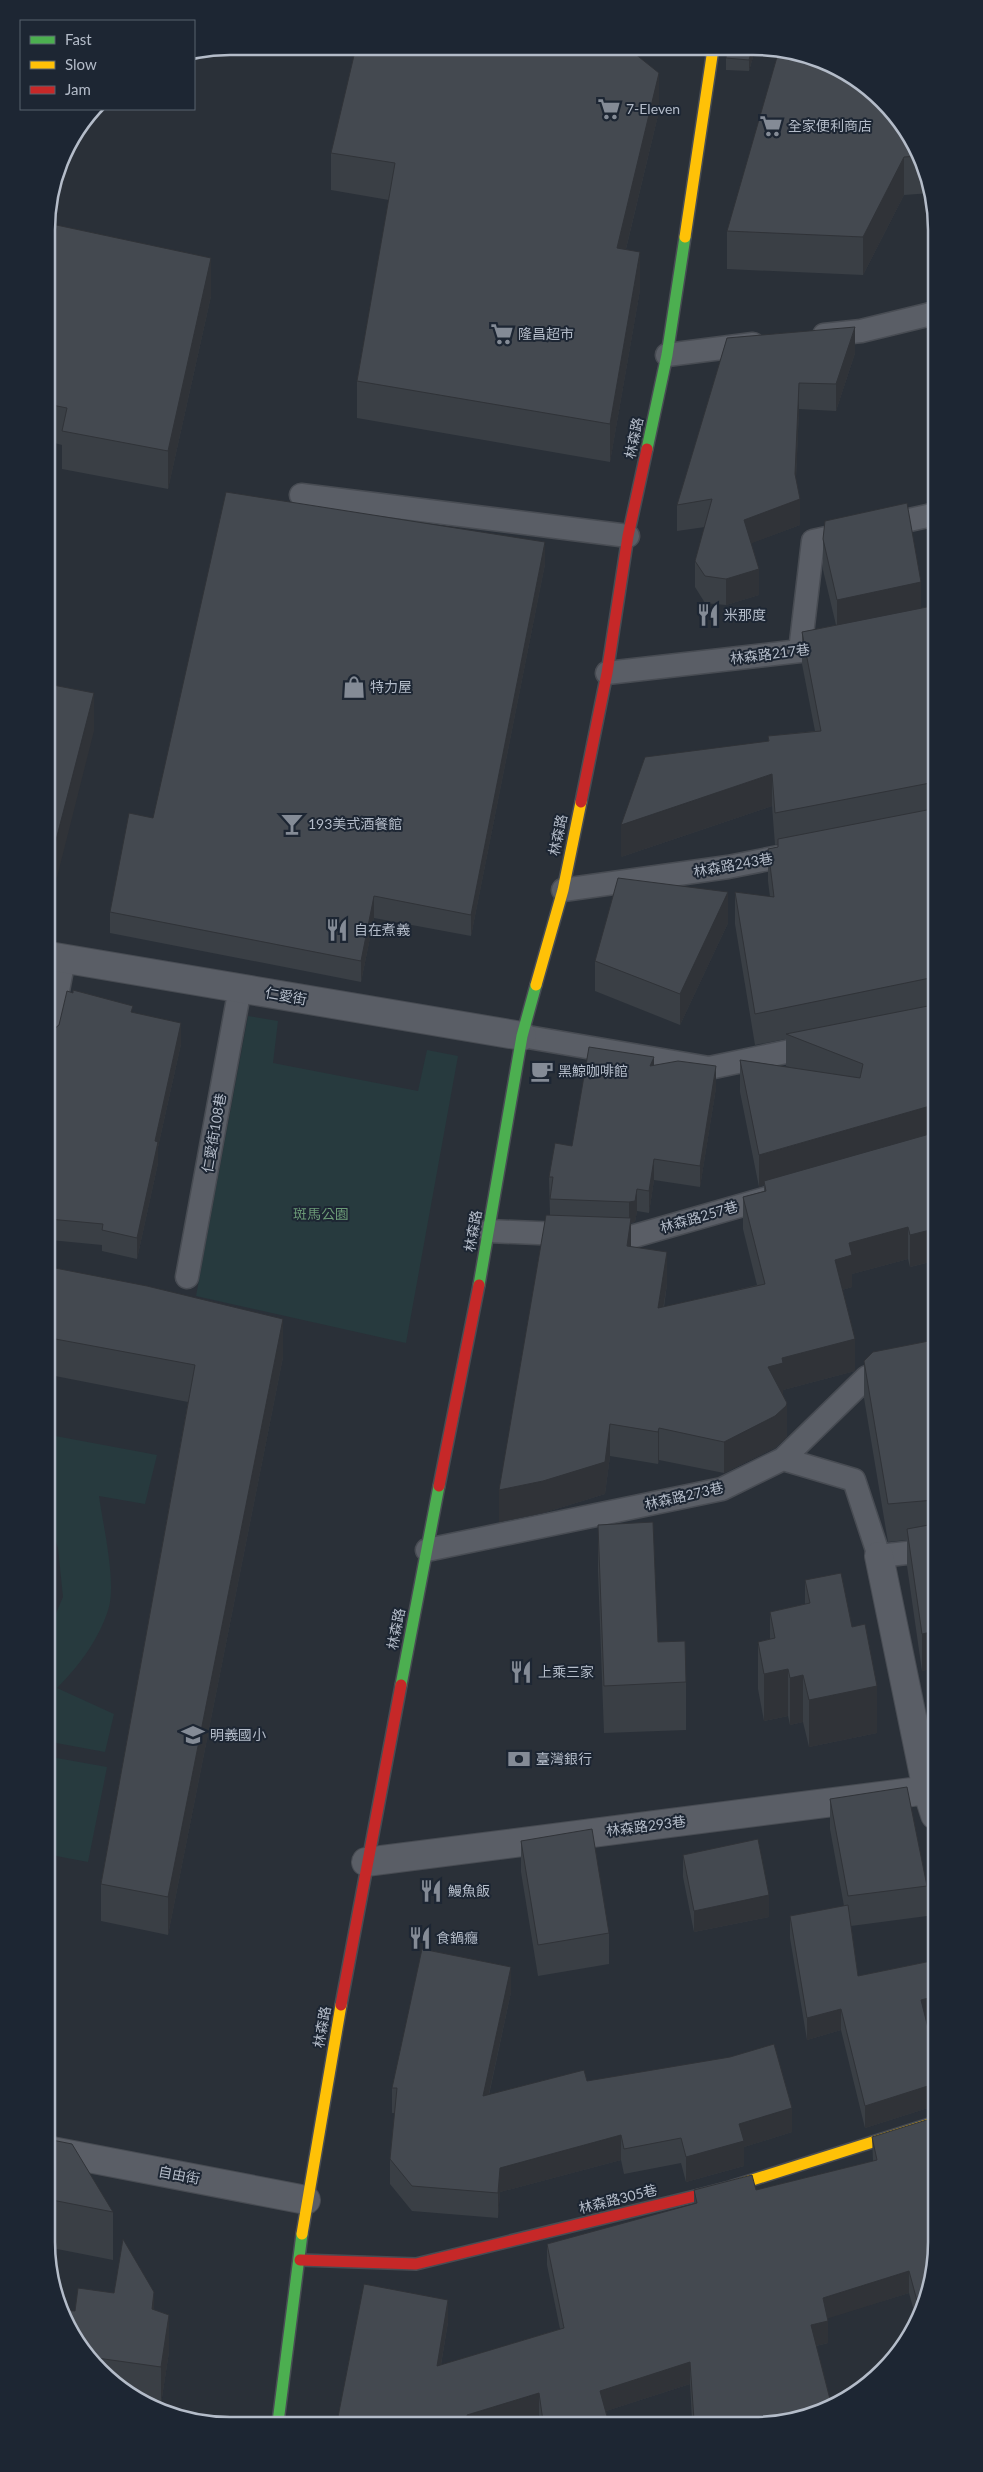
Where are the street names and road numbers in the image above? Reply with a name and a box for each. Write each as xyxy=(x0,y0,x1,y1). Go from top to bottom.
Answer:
street label: 林森路 xyxy=(621,416,646,460)
street label: 林森路217巷 xyxy=(729,640,811,667)
street label: 林森路 xyxy=(545,813,570,857)
street label: 林森路243巷 xyxy=(692,849,774,880)
street label: 仁愛街 xyxy=(264,983,308,1008)
street label: 仁愛街108巷 xyxy=(198,1092,229,1174)
street label: 林森路257巷 xyxy=(658,1197,740,1236)
street label: 林森路 xyxy=(460,1209,485,1253)
street label: 林森路273巷 xyxy=(643,1478,725,1513)
street label: 林森路 xyxy=(383,1607,408,1651)
street label: 林森路293巷 xyxy=(605,1812,687,1839)
street label: 林森路 xyxy=(309,2005,334,2049)
street label: 自由街 xyxy=(157,2162,201,2187)
street label: 林森路305巷 xyxy=(577,2181,659,2216)

